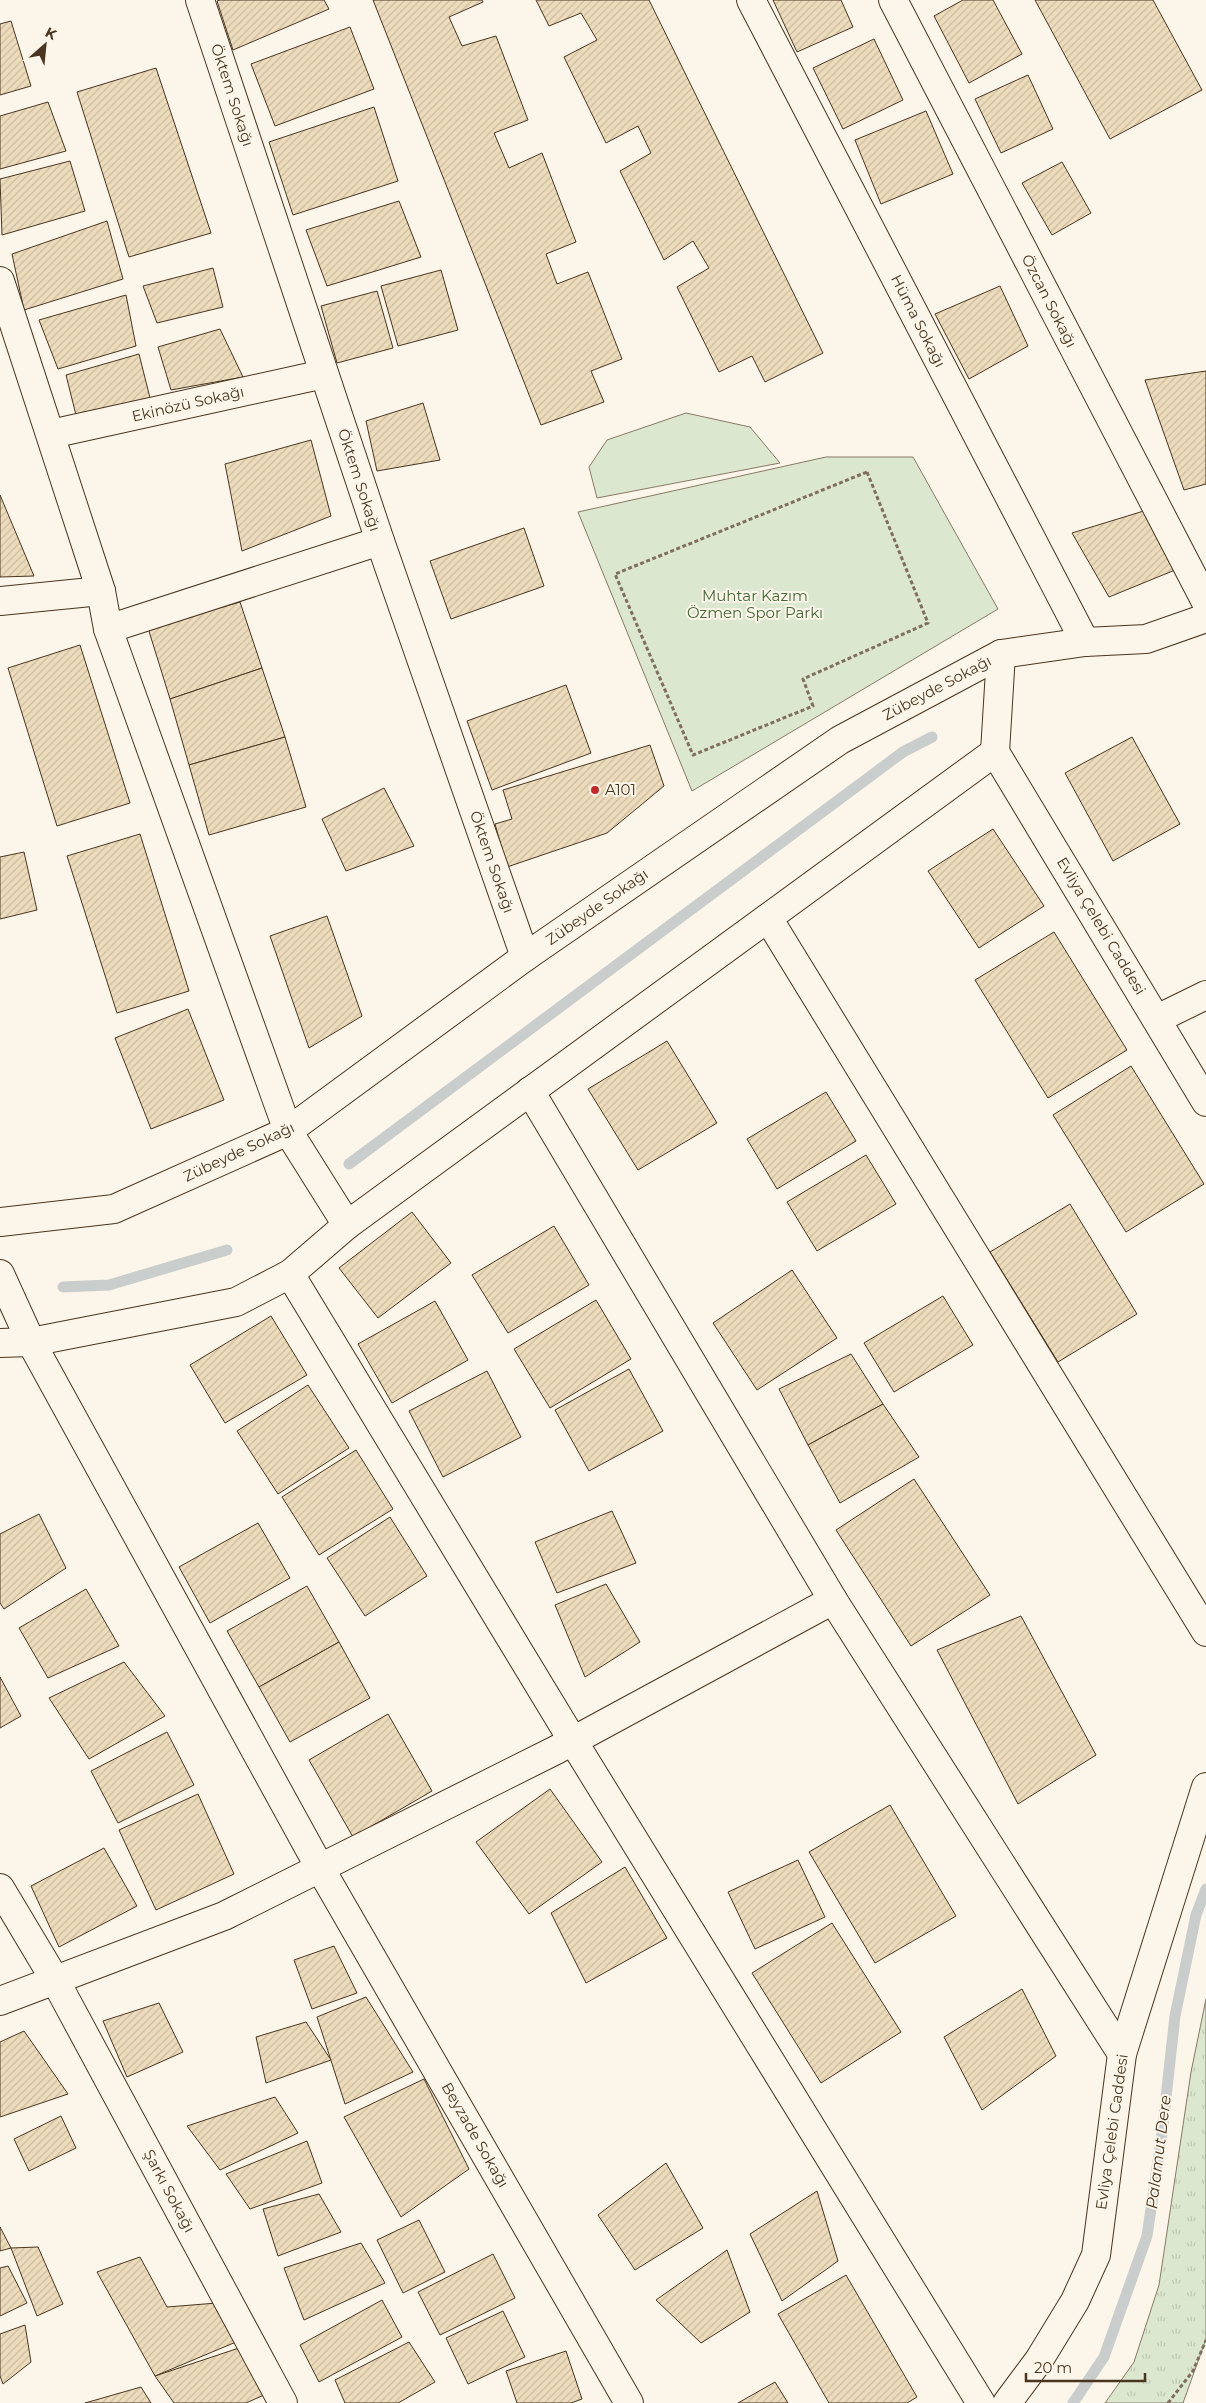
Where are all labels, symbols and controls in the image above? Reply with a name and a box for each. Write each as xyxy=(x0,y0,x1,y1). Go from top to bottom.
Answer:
north arrow xyxy=(20,20,70,70)
text: K xyxy=(42,23,60,44)
street label: Öktem Sokağı xyxy=(207,41,258,149)
street label: Özcan Sokağı xyxy=(1018,251,1081,351)
street label: Hüma Sokağı xyxy=(887,271,950,370)
street label: Ekinözü Sokağı xyxy=(130,381,246,426)
street label: Öktem Sokağı xyxy=(334,426,385,534)
park label: Muhtar Kazım Özmen Spor Parkı xyxy=(687,586,823,622)
street label: Zübeyde Sokağı xyxy=(879,651,994,724)
place label: A101 xyxy=(605,780,636,799)
marker: A101 xyxy=(589,784,601,796)
street label: Öktem Sokağı xyxy=(466,808,519,915)
street label: Evliya Çelebi Caddesi xyxy=(1053,853,1150,998)
street label: Zübeyde Sokağı xyxy=(542,864,652,949)
street label: Zübeyde Sokağı xyxy=(180,1117,297,1186)
street label: Evliya Çelebi Caddesi xyxy=(1091,2053,1132,2211)
street label: Beyzade Sokağı xyxy=(438,2079,513,2191)
water label: Palamut Dere xyxy=(1142,2094,1175,2210)
street label: Şarkı Sokağı xyxy=(140,2146,199,2236)
scale bar xyxy=(1026,2350,1145,2382)
text: 20 m xyxy=(1034,2358,1072,2377)

